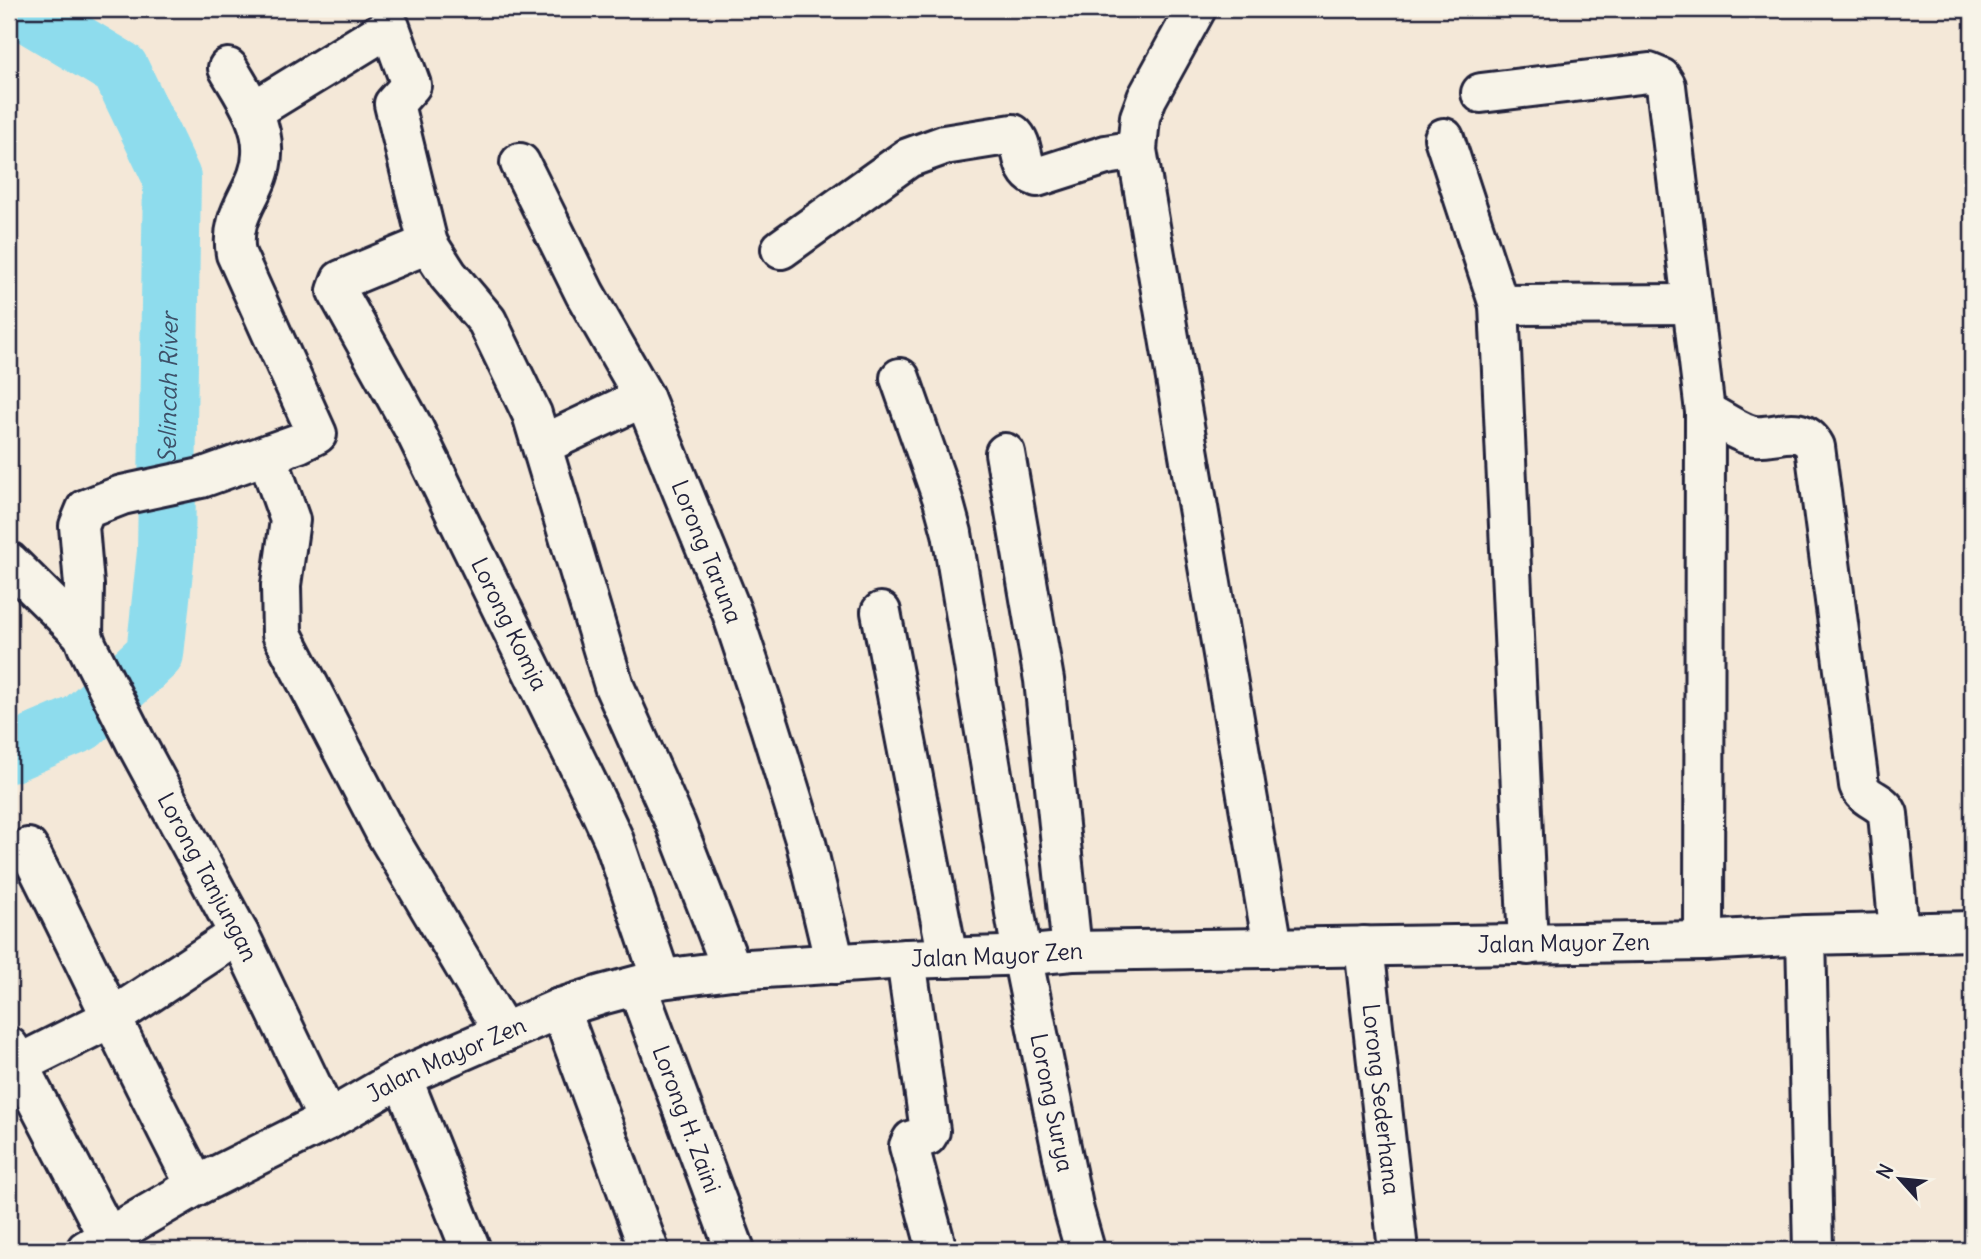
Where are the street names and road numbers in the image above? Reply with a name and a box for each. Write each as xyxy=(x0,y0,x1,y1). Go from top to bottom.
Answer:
street label: Lorong Taruna xyxy=(665,476,749,627)
street label: Lorong Komja xyxy=(465,553,555,695)
street label: Lorong Tanjungan xyxy=(151,787,265,966)
street label: Jalan Mayor Zen xyxy=(1477,927,1650,959)
street label: Jalan Mayor Zen xyxy=(911,936,1083,973)
street label: Lorong Sederhana xyxy=(1357,1002,1407,1196)
street label: Jalan Mayor Zen xyxy=(361,1010,530,1108)
street label: Lorong Surya xyxy=(1024,1031,1081,1174)
street label: Lorong H. Zaini xyxy=(646,1041,727,1197)

